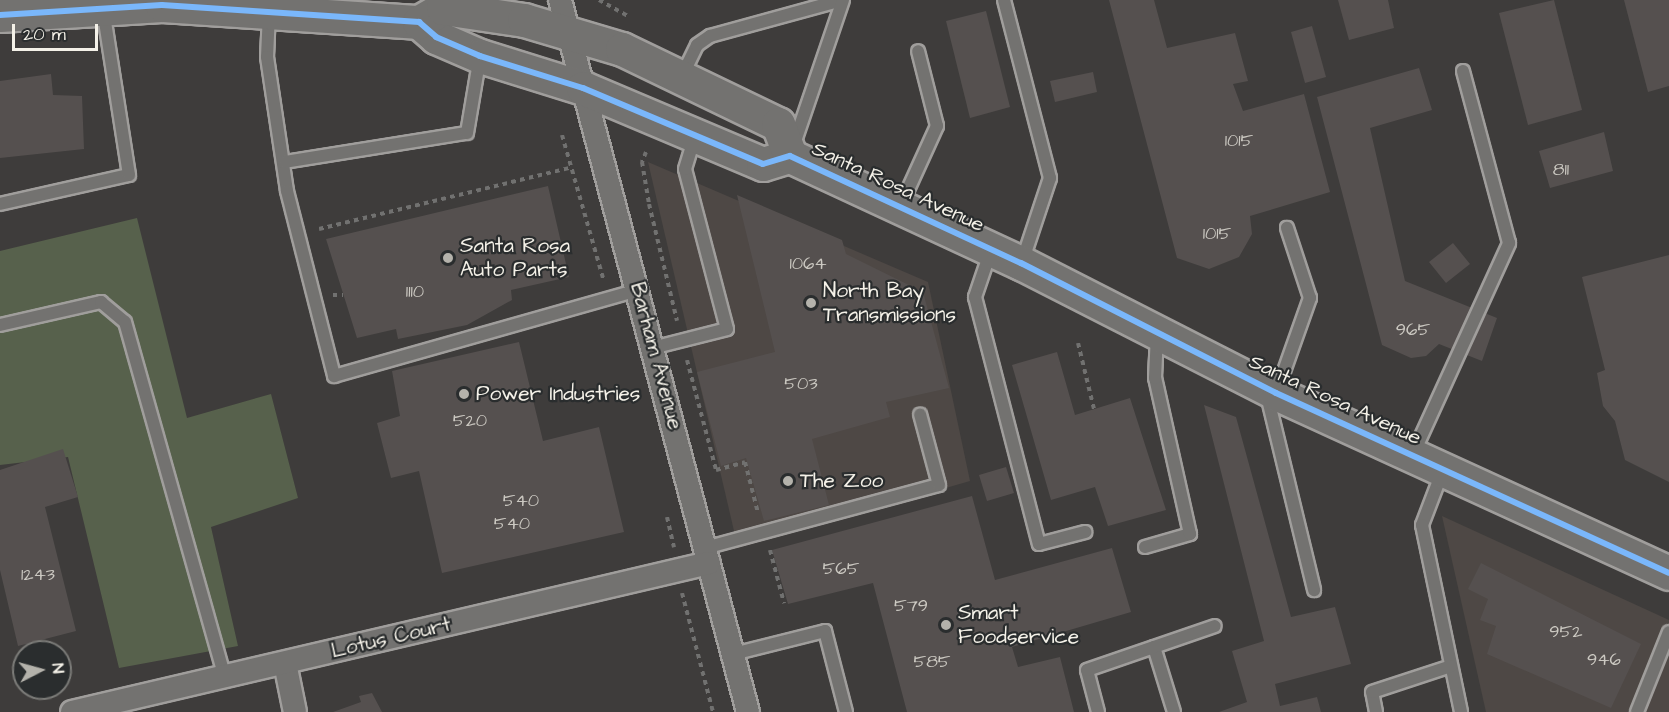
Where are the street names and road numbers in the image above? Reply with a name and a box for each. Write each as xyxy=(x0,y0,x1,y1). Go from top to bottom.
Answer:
street label: Santa Rosa Avenue xyxy=(808,136,988,238)
street label: Barham Avenue xyxy=(624,280,688,432)
street label: Santa Rosa Avenue xyxy=(1245,349,1425,451)
street label: Lotus Court xyxy=(329,612,453,664)

